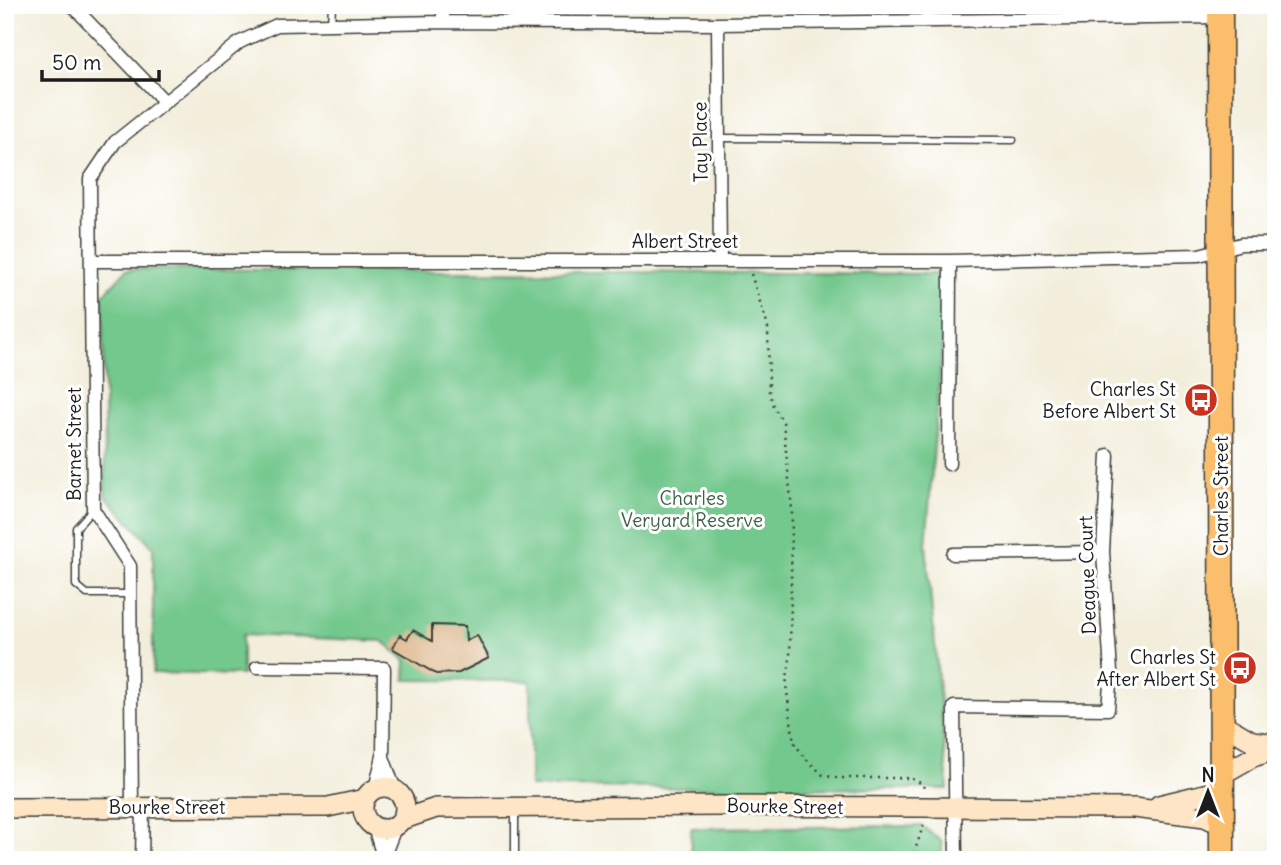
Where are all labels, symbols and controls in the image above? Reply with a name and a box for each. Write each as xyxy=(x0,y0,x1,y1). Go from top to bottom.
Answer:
scale bar xyxy=(42,38,159,82)
text: 50 m xyxy=(52,49,101,76)
street label: Tay Place xyxy=(687,101,713,183)
street label: Albert Street xyxy=(632,229,738,253)
place label: Charles St Before Albert St xyxy=(1042,377,1176,423)
bus stop icon: Charles St Before Albert St xyxy=(1182,381,1220,419)
street label: Barnet Street xyxy=(62,387,86,501)
street label: Charles Street xyxy=(1209,436,1233,556)
park label: Charles Veryard Reserve xyxy=(621,486,763,532)
street label: Deague Court xyxy=(1073,515,1101,635)
place label: Charles St After Albert St xyxy=(1096,645,1216,691)
bus stop icon: Charles St After Albert St xyxy=(1221,649,1259,687)
north arrow xyxy=(1172,756,1242,826)
text: N xyxy=(1201,763,1215,787)
street label: Bourke Street xyxy=(726,793,844,819)
street label: Bourke Street xyxy=(109,795,225,819)

